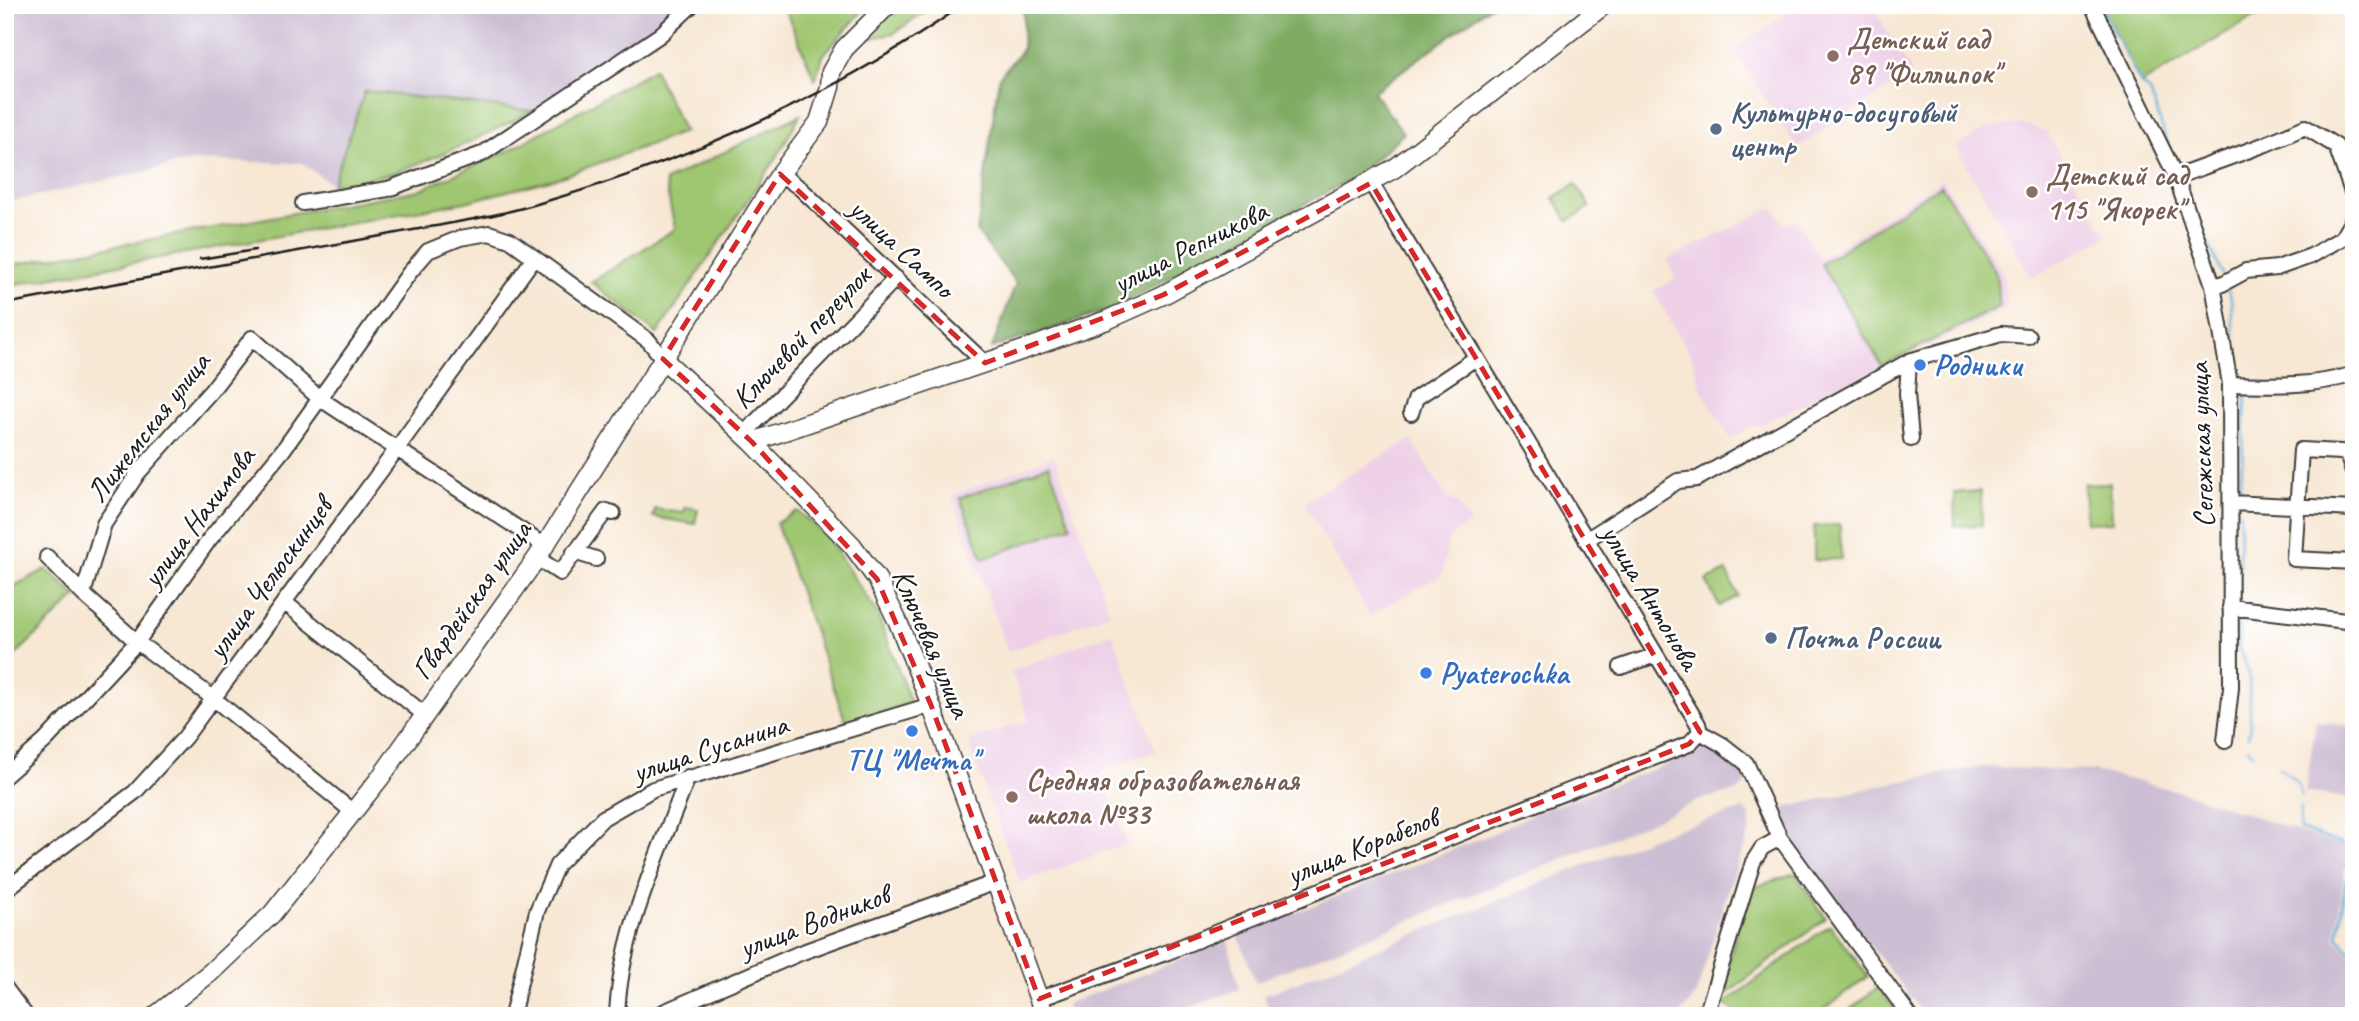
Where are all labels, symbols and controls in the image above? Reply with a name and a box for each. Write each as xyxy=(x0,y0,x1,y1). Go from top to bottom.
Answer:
place label: Детский сад 89 "Филлипок" xyxy=(1847,20,2006,92)
marker: Детский сад 89 "Филлипок" xyxy=(1825,48,1841,64)
place label: Культурно-досуговый центр xyxy=(1730,93,1959,165)
marker: Культурно-досуговый центр xyxy=(1708,121,1724,137)
place label: Детский сад 115 "Якорек" xyxy=(2046,156,2191,228)
marker: Детский сад 115 "Якорек" xyxy=(2024,184,2040,200)
street label: улица Сампо xyxy=(840,188,965,309)
street label: улица Репникова xyxy=(1104,191,1275,303)
street label: Ключевой переулок xyxy=(723,255,881,417)
street label: Лижемская улица xyxy=(78,343,220,510)
place label: Родники xyxy=(1934,346,2024,384)
marker: Родники xyxy=(1912,357,1928,373)
street label: Сегежская улица xyxy=(2179,360,2223,528)
street label: улица Нахимова xyxy=(132,438,264,597)
street label: улица Челюскинцев xyxy=(196,485,344,668)
street label: Гвардейская улица xyxy=(402,512,541,687)
street label: улица Антонова xyxy=(1592,516,1711,679)
street label: Ключевая улица xyxy=(884,563,981,725)
place label: Почта России xyxy=(1785,619,1942,657)
marker: Почта России xyxy=(1763,630,1779,646)
place label: Pyaterochka xyxy=(1440,654,1571,692)
marker: Pyaterochka xyxy=(1418,665,1434,681)
street label: улица Сусанина xyxy=(626,704,794,792)
marker: ТЦ "Мечта" xyxy=(904,723,920,739)
place label: ТЦ "Мечта" xyxy=(846,741,985,779)
place label: Средняя образовательная школа №33 xyxy=(1026,761,1301,833)
marker: Средняя образовательная школа №33 xyxy=(1004,789,1020,805)
street label: улица Корабелов xyxy=(1279,796,1449,894)
street label: улица Водников xyxy=(732,873,900,968)

